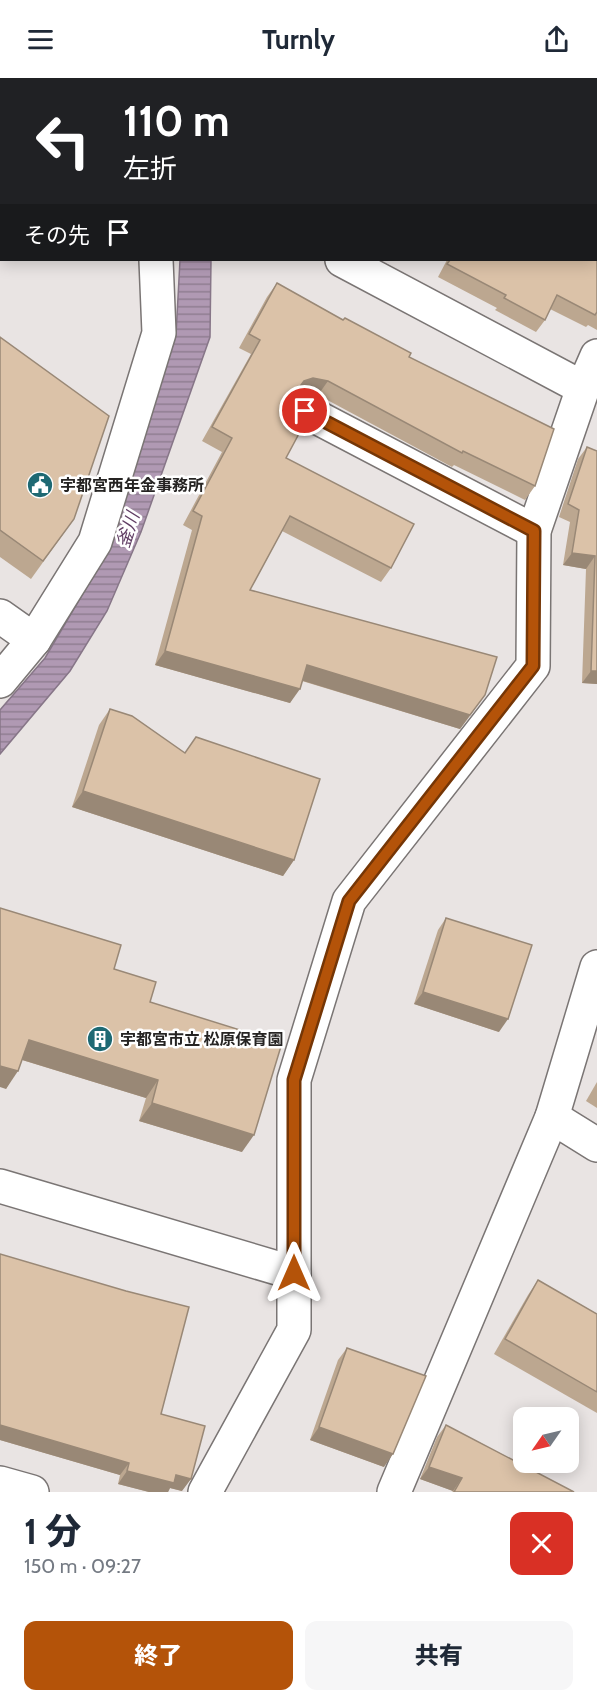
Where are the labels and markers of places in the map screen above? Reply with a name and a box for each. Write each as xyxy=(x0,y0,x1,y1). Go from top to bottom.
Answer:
pin xyxy=(279,385,330,436)
public building icon: 宇都宮西年金事務所 xyxy=(25,470,55,500)
place label: 宇都宮西年金事務所 xyxy=(60,476,204,495)
building icon: 宇都宮市立 松原保育園 xyxy=(85,1024,115,1054)
place label: 宇都宮市立 松原保育園 xyxy=(120,1030,284,1049)

